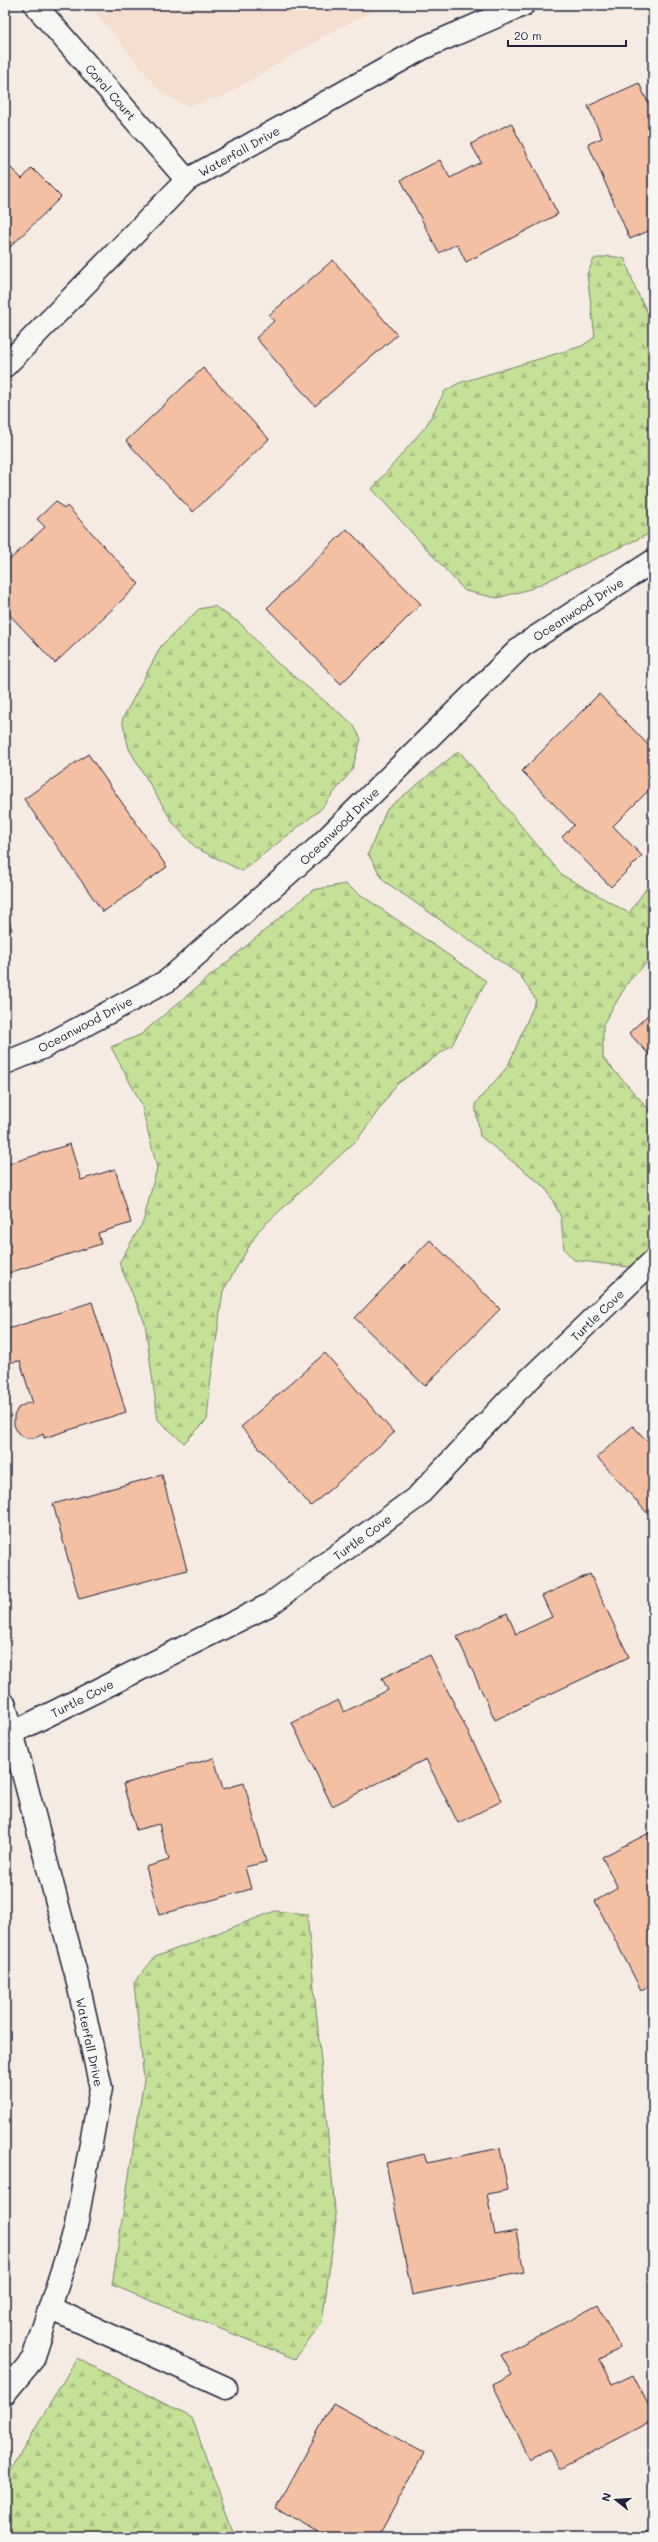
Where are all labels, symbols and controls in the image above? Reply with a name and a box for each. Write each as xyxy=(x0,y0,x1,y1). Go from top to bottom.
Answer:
scale bar xyxy=(508,22,626,48)
text: 20 m xyxy=(514,27,542,43)
street label: Coral Court xyxy=(82,60,140,124)
street label: Waterfall Drive xyxy=(196,122,282,180)
street label: Oceanwood Drive xyxy=(530,574,626,644)
street label: Oceanwood Drive xyxy=(296,784,382,868)
street label: Oceanwood Drive xyxy=(35,992,135,1056)
street label: Turtle Cove xyxy=(567,1286,627,1344)
street label: Turtle Cove xyxy=(330,1510,394,1564)
street label: Turtle Cove xyxy=(48,1675,116,1721)
street label: Waterfall Drive xyxy=(73,1996,107,2088)
north arrow xyxy=(596,2480,636,2520)
text: N xyxy=(598,2491,614,2503)

